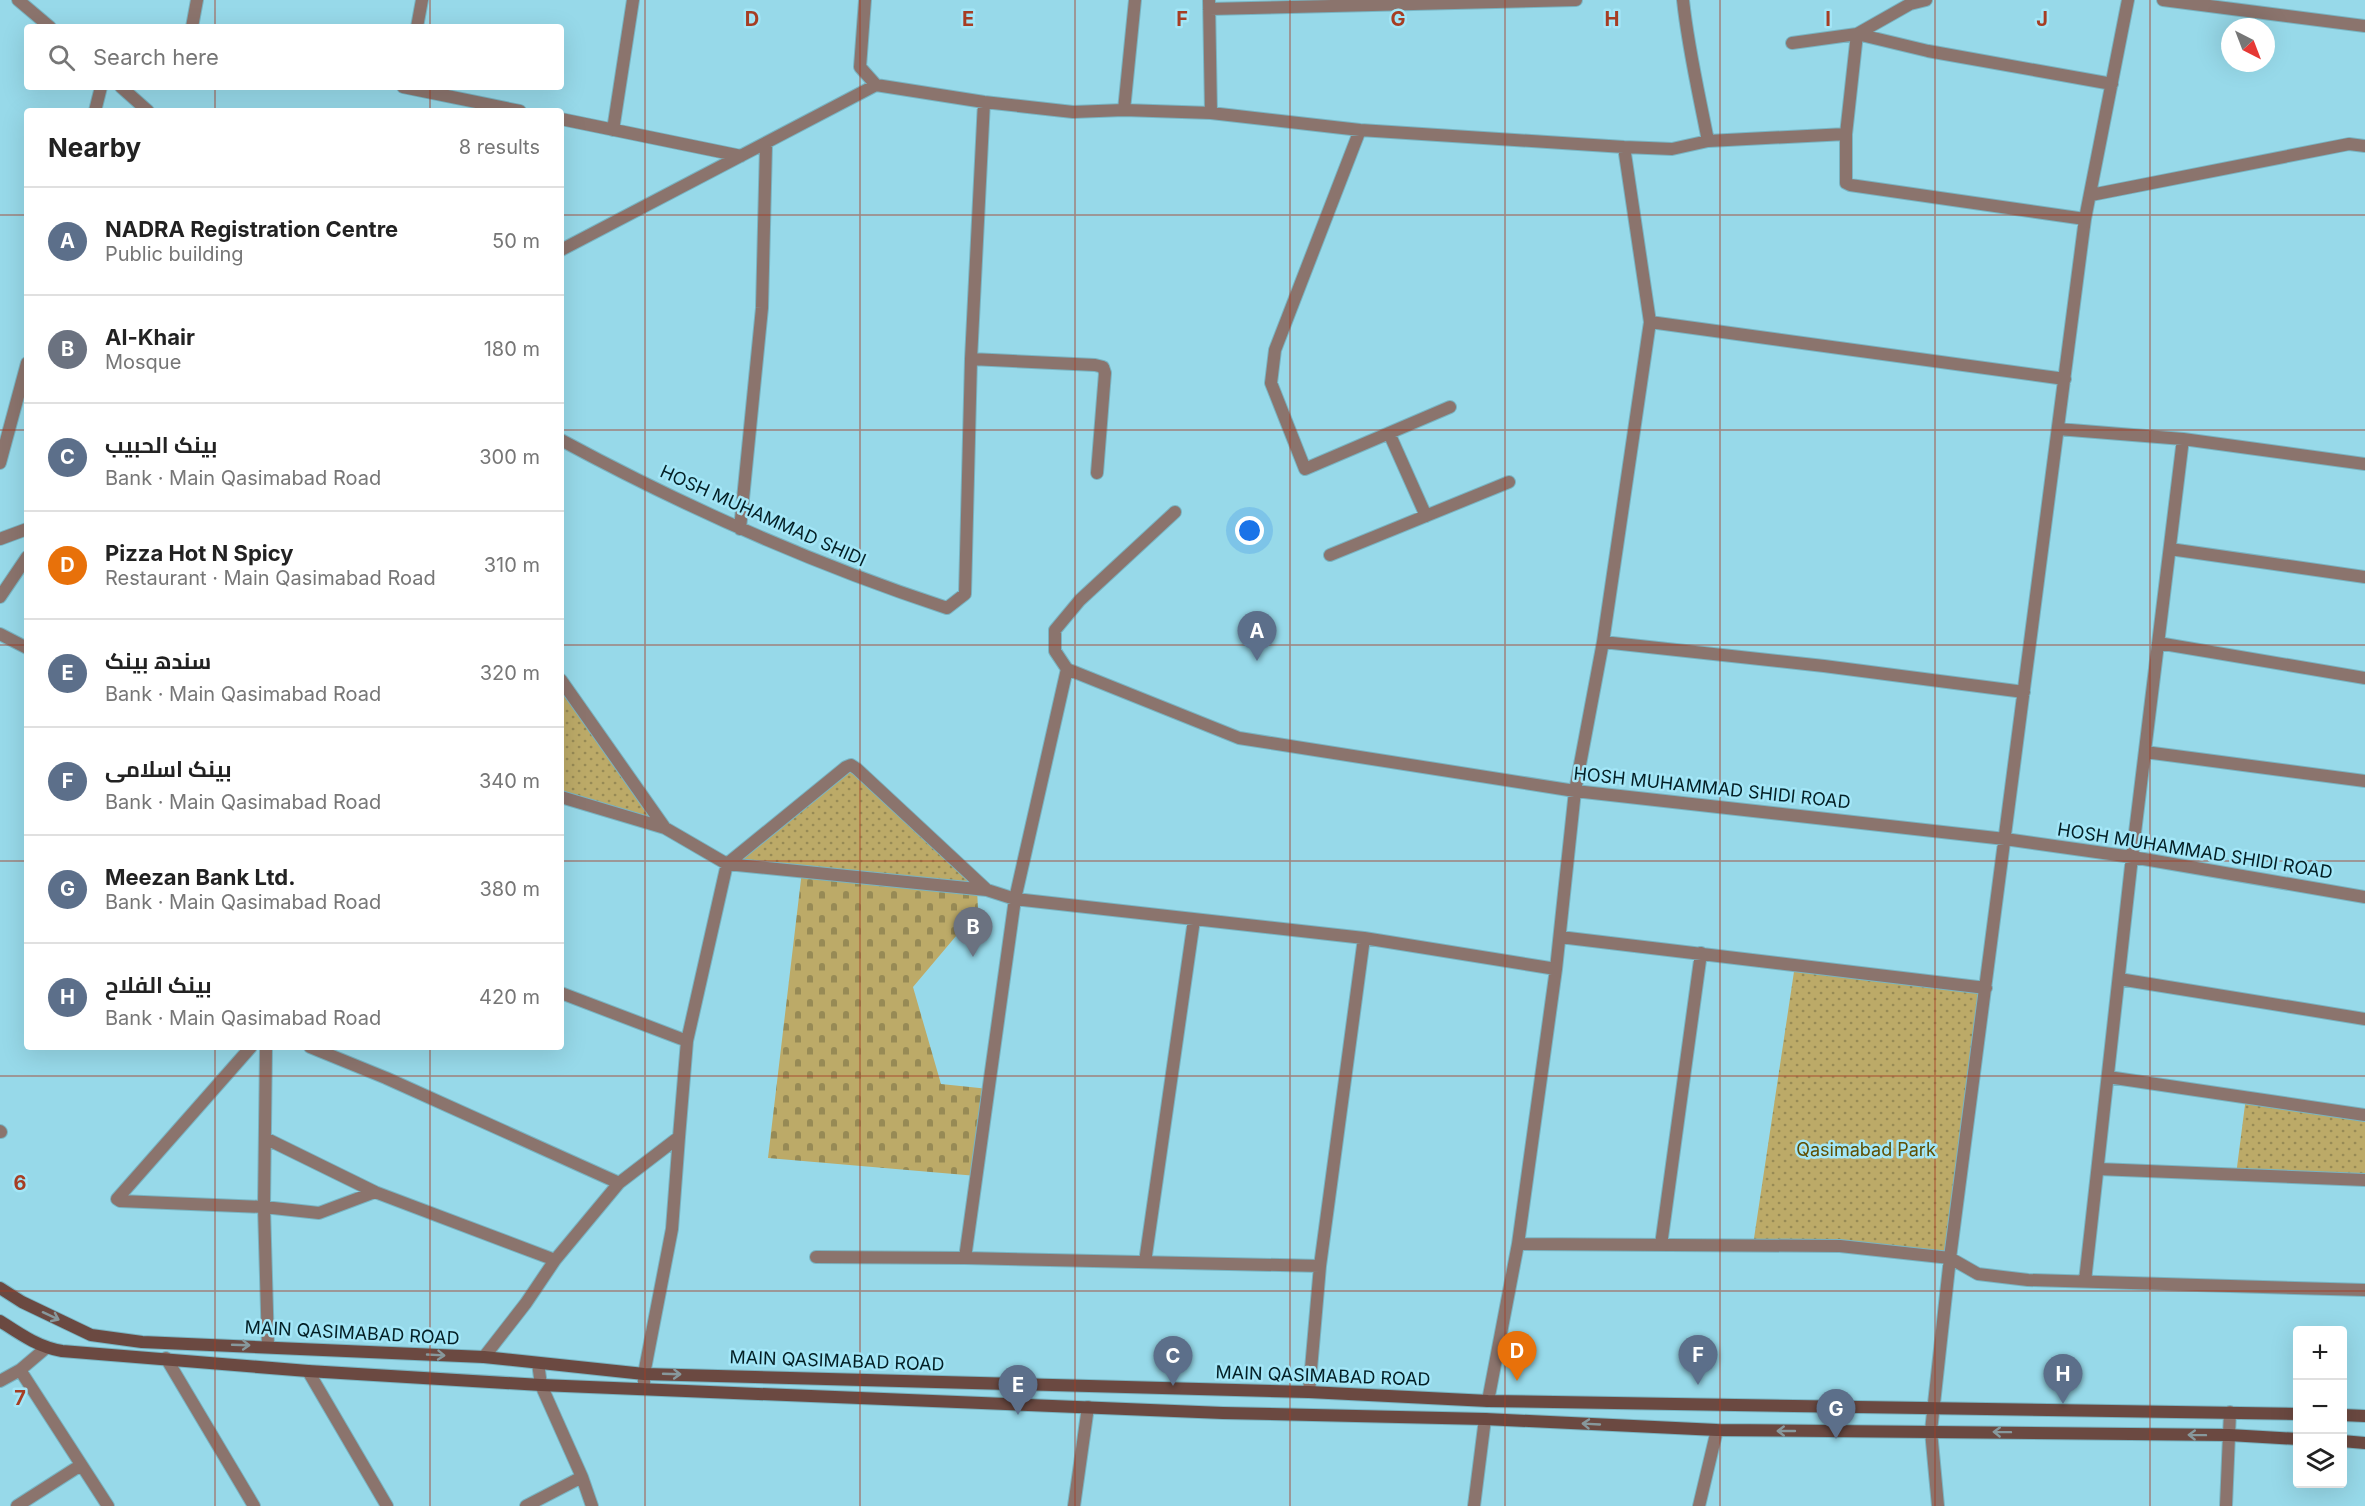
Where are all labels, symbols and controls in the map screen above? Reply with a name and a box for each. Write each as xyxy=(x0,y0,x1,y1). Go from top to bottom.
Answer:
text: D xyxy=(745,7,759,31)
text: E xyxy=(962,7,974,31)
text: F xyxy=(1176,7,1188,31)
text: G xyxy=(1390,7,1406,31)
text: H xyxy=(1605,7,1619,31)
text: I xyxy=(1825,7,1831,31)
text: J xyxy=(2036,7,2048,31)
north arrow xyxy=(2221,18,2275,72)
search box xyxy=(24,24,564,90)
icon: search xyxy=(45,41,78,74)
text: Search here xyxy=(93,44,219,70)
text: Nearby xyxy=(48,132,141,163)
text: 8 results xyxy=(459,135,540,159)
text: NADRA Registration Centre xyxy=(105,216,398,242)
text: A xyxy=(60,229,75,253)
text: 50 m xyxy=(492,229,540,253)
text: Public building xyxy=(105,242,244,266)
text: Al-Khair xyxy=(105,324,195,350)
text: B xyxy=(61,337,74,361)
text: 180 m xyxy=(484,337,540,361)
text: Mosque xyxy=(105,350,181,374)
text: بينک الحبيب xyxy=(105,432,217,458)
text: C xyxy=(60,445,75,469)
text: 300 m xyxy=(479,445,540,469)
street label: HOSH MUHAMMAD SHIDI xyxy=(657,461,869,571)
text: Bank · Main Qasimabad Road xyxy=(105,466,381,490)
your location xyxy=(1235,516,1264,545)
text: Pizza Hot N Spicy xyxy=(105,540,294,566)
text: D xyxy=(60,553,75,577)
text: 310 m xyxy=(484,553,540,577)
text: Restaurant · Main Qasimabad Road xyxy=(105,566,436,590)
pin: A xyxy=(1238,612,1276,661)
text: سندھ بینک xyxy=(105,648,211,674)
text: E xyxy=(61,661,74,685)
text: 320 m xyxy=(480,661,540,685)
text: Bank · Main Qasimabad Road xyxy=(105,682,381,706)
text: بینک اسلامی xyxy=(105,756,232,782)
street label: HOSH MUHAMMAD SHIDI ROAD xyxy=(1573,763,1852,812)
text: F xyxy=(62,769,73,793)
text: 340 m xyxy=(479,769,540,793)
text: Bank · Main Qasimabad Road xyxy=(105,790,381,814)
street label: HOSH MUHAMMAD SHIDI ROAD xyxy=(2056,818,2334,883)
text: Meezan Bank Ltd. xyxy=(105,864,296,890)
text: G xyxy=(60,877,75,901)
text: 380 m xyxy=(480,877,540,901)
text: Bank · Main Qasimabad Road xyxy=(105,890,381,914)
pin: B xyxy=(954,908,992,957)
text: بینک الفلاح xyxy=(105,972,212,998)
text: H xyxy=(60,985,75,1009)
text: 420 m xyxy=(479,985,540,1009)
text: Bank · Main Qasimabad Road xyxy=(105,1006,381,1030)
park label: Qasimabad Park xyxy=(1796,1139,1936,1160)
text: 6 xyxy=(14,1171,27,1195)
one-way arrow xyxy=(42,1310,60,1322)
street label: MAIN QASIMABAD ROAD xyxy=(244,1316,460,1349)
map controls xyxy=(2293,1326,2347,1488)
button: + xyxy=(2293,1326,2347,1380)
pin: D xyxy=(1498,1332,1537,1381)
pin: C xyxy=(1154,1336,1192,1386)
pin: F xyxy=(1678,1336,1718,1385)
one-way arrow xyxy=(231,1339,251,1351)
street label: MAIN QASIMABAD ROAD xyxy=(729,1346,945,1375)
one-way arrow xyxy=(426,1349,446,1360)
pin: H xyxy=(2044,1354,2082,1404)
street label: MAIN QASIMABAD ROAD xyxy=(1215,1361,1431,1390)
pin: E xyxy=(998,1366,1038,1415)
one-way arrow xyxy=(662,1369,682,1380)
button: − xyxy=(2293,1380,2347,1434)
text: 7 xyxy=(14,1386,26,1410)
pin: G xyxy=(1816,1390,1856,1439)
one-way arrow xyxy=(1582,1419,1602,1430)
one-way arrow xyxy=(1777,1425,1797,1436)
one-way arrow xyxy=(1993,1426,2013,1438)
one-way arrow xyxy=(2188,1429,2208,1440)
button: layers xyxy=(2293,1434,2347,1488)

